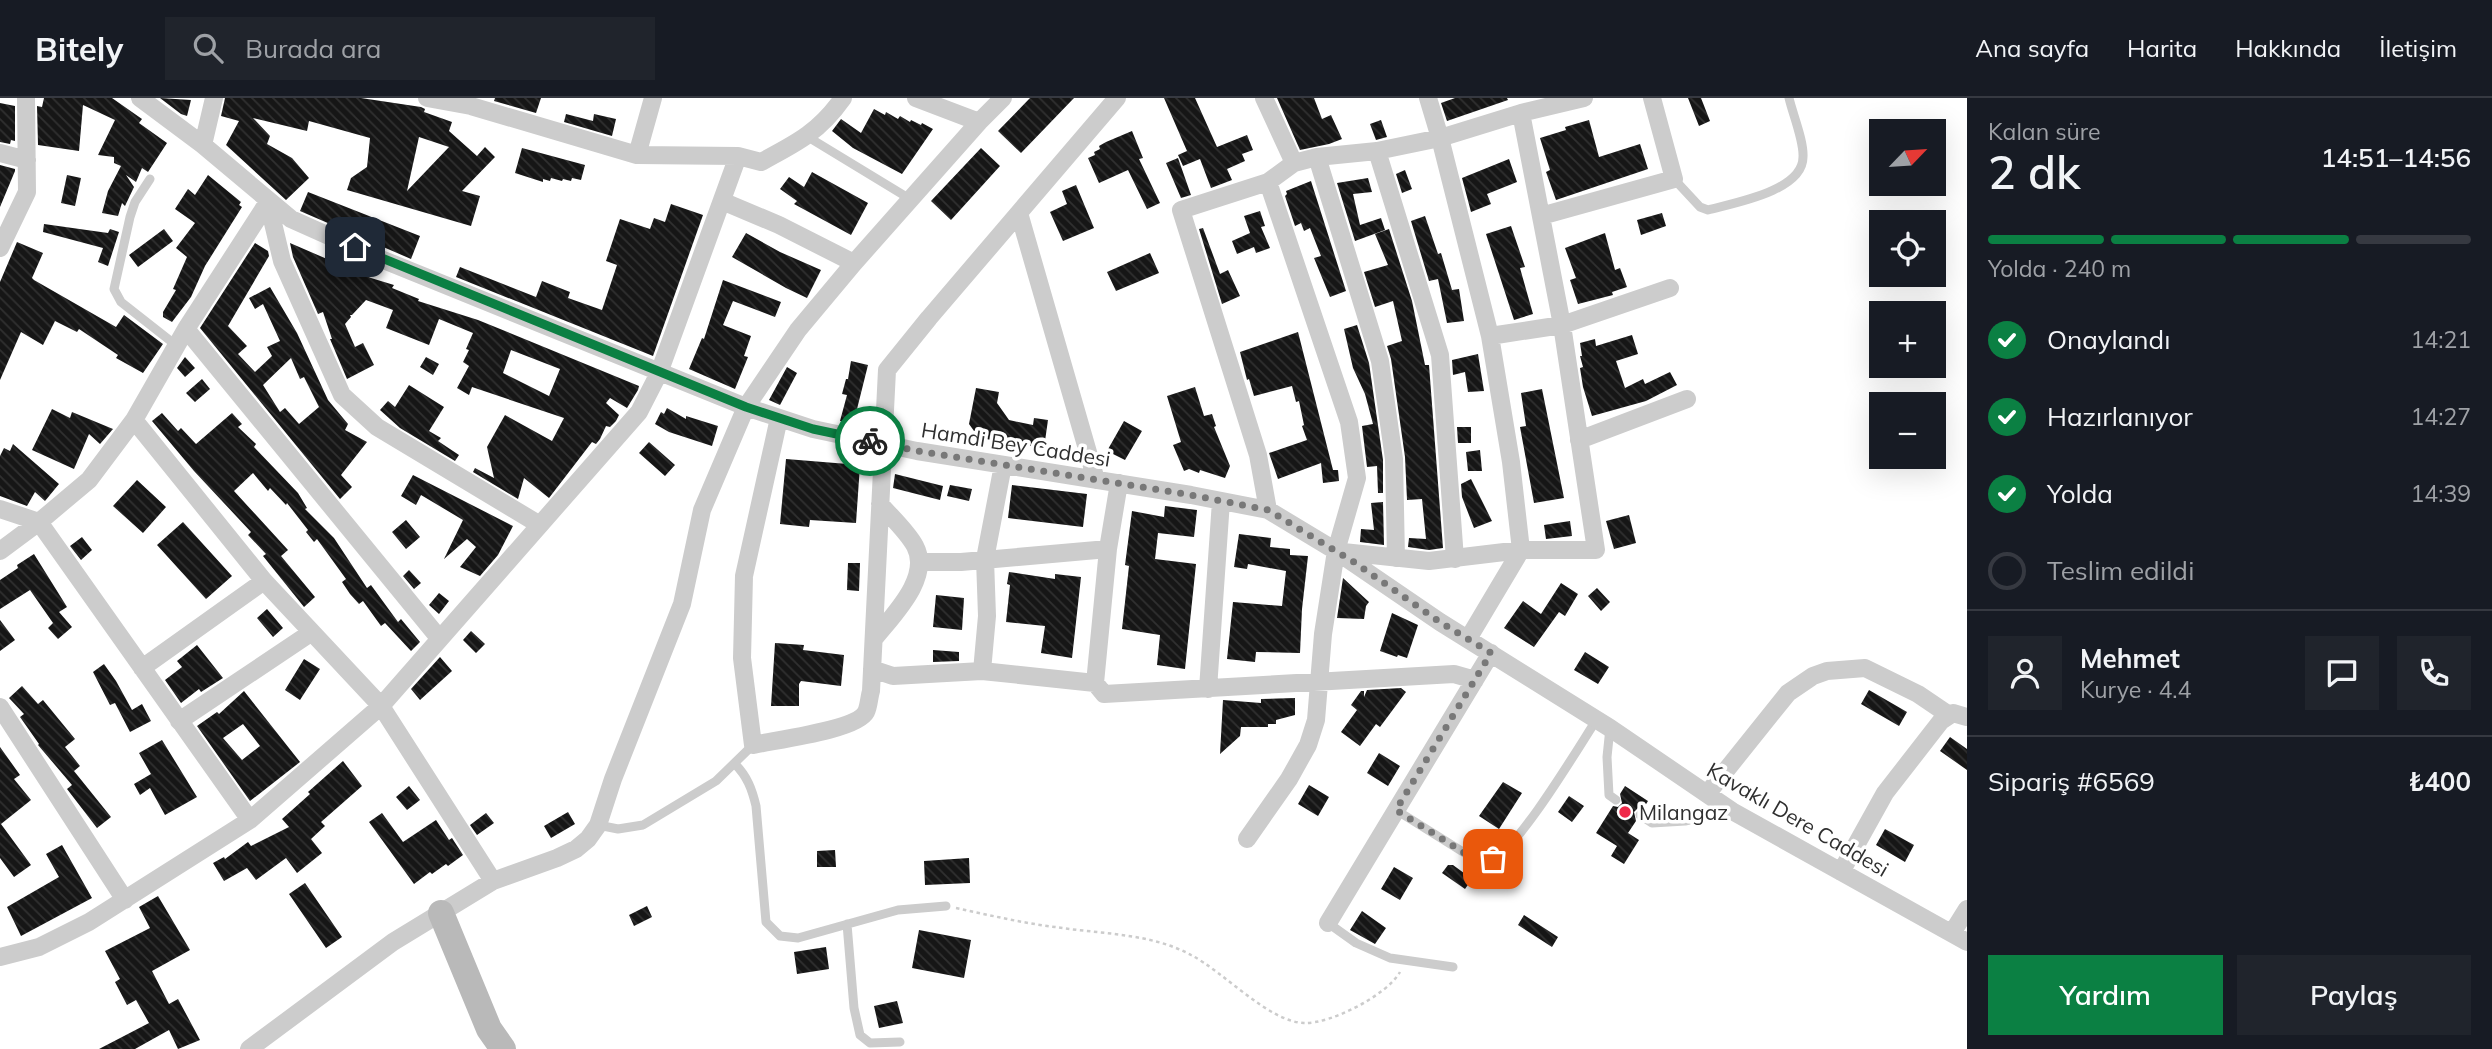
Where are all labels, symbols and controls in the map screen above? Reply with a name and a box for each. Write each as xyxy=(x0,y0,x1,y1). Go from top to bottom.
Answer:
search box xyxy=(165,17,655,80)
text: Bitely xyxy=(35,28,123,69)
icon: search xyxy=(189,29,227,67)
text: Burada ara xyxy=(245,32,381,65)
text: Ana sayfa xyxy=(1975,33,2089,63)
text: Harita xyxy=(2127,33,2197,63)
text: Hakkında xyxy=(2235,33,2341,63)
text: İletişim xyxy=(2379,33,2457,63)
text: Kalan süre xyxy=(1988,117,2101,146)
north arrow xyxy=(1869,119,1946,196)
map controls xyxy=(1869,119,1946,469)
text: 14:51–14:56 xyxy=(2321,141,2471,174)
text: 2 dk xyxy=(1988,143,2080,201)
button: locate xyxy=(1869,210,1946,287)
pin xyxy=(325,217,385,277)
icon: home xyxy=(336,228,374,266)
text: Yolda · 240 m xyxy=(1988,254,2131,283)
button: + xyxy=(1869,301,1946,378)
icon: check xyxy=(1988,321,2026,359)
text: Onaylandı xyxy=(2047,323,2170,356)
text: 14:21 xyxy=(2411,325,2471,354)
button: − xyxy=(1869,392,1946,469)
icon: check xyxy=(1988,398,2026,436)
text: Hazırlanıyor xyxy=(2047,400,2193,433)
text: 14:27 xyxy=(2411,402,2471,431)
courier xyxy=(835,406,905,476)
street label: Hamdi Bey Caddesi xyxy=(920,416,1112,472)
icon: bike xyxy=(851,422,889,460)
icon: check xyxy=(1988,475,2026,513)
text: Yolda xyxy=(2047,477,2113,510)
text: 14:39 xyxy=(2411,479,2471,508)
text: Teslim edildi xyxy=(2047,554,2194,587)
button: person xyxy=(1988,636,2062,710)
button: chat xyxy=(2305,636,2379,710)
button: phone xyxy=(2397,636,2471,710)
text: Mehmet xyxy=(2080,642,2180,675)
text: Kurye · 4.4 xyxy=(2080,675,2191,704)
street label: Kavaklı Dere Caddesi xyxy=(1702,756,1894,882)
text: Sipariş #6569 xyxy=(1988,765,2155,798)
text: ₺400 xyxy=(2409,765,2471,798)
place label: Milangaz xyxy=(1639,799,1728,825)
marker: Milangaz xyxy=(1617,804,1633,820)
pin xyxy=(1463,829,1523,889)
icon: bag xyxy=(1474,840,1512,878)
button: Yardım xyxy=(1988,955,2223,1035)
button: Paylaş xyxy=(2237,955,2471,1035)

